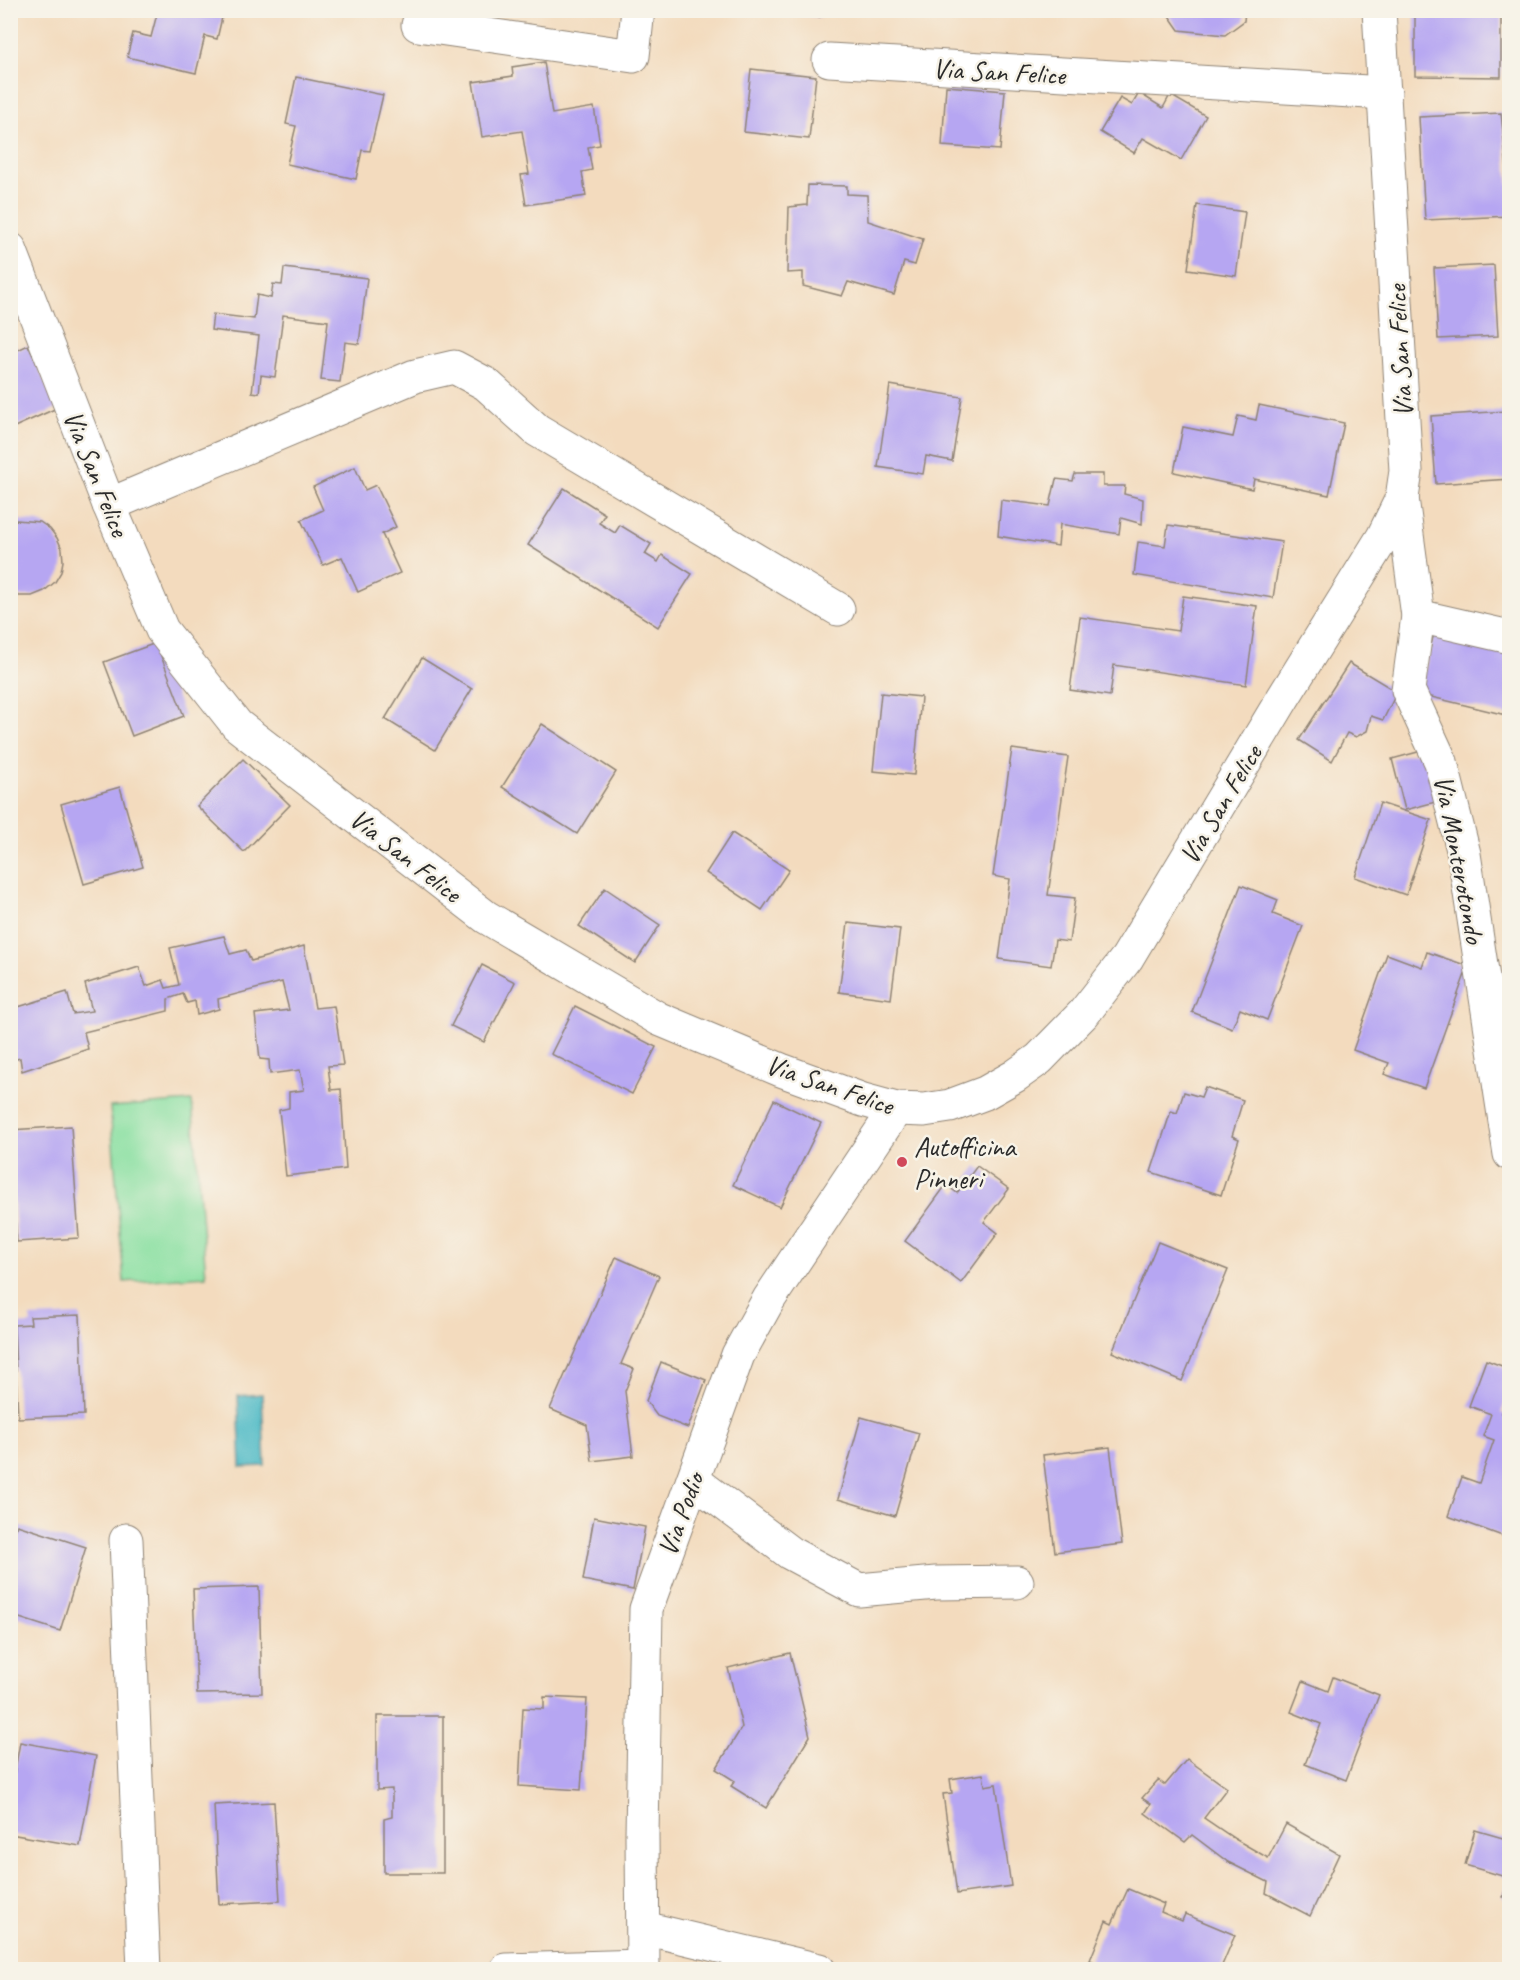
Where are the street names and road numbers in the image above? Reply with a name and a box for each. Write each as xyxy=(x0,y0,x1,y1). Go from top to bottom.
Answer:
street label: Via San Felice xyxy=(932,51,1068,93)
street label: Via San Felice xyxy=(1378,282,1420,418)
street label: Via San Felice xyxy=(55,405,138,543)
street label: Via San Felice xyxy=(1171,737,1271,870)
street label: Via Monterotondo xyxy=(1426,772,1493,948)
street label: Via San Felice xyxy=(343,801,470,911)
street label: Via San Felice xyxy=(761,1046,900,1123)
street label: Via Podio xyxy=(649,1465,713,1560)

